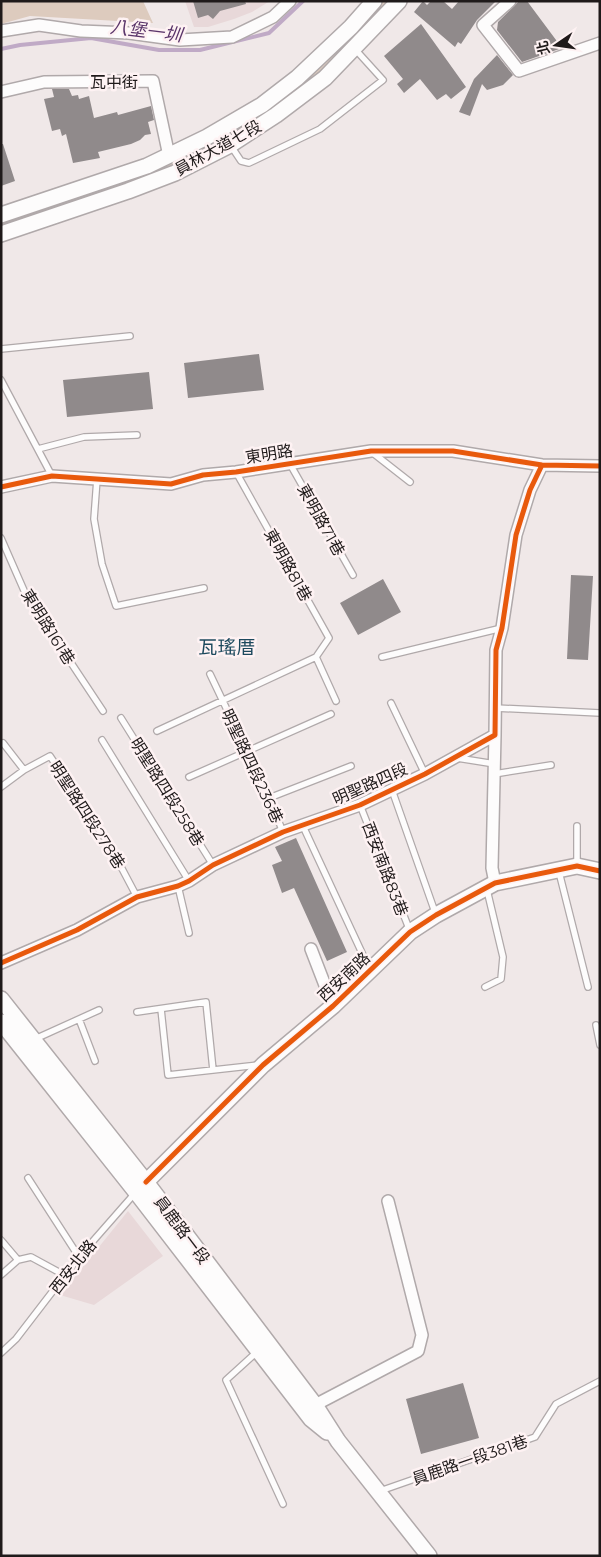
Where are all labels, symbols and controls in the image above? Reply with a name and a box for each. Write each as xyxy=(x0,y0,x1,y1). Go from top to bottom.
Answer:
water label: 八堡一圳 xyxy=(109,16,186,47)
north arrow xyxy=(531,20,581,70)
text: 北 xyxy=(533,39,554,57)
street label: 瓦中街 xyxy=(90,73,138,92)
street label: 員林大道七段 xyxy=(171,116,265,180)
street label: 東明路 xyxy=(244,441,294,467)
street label: 東明路71巷 xyxy=(293,481,349,559)
street label: 東明路81巷 xyxy=(260,525,316,605)
street label: 東明路161巷 xyxy=(17,586,79,668)
district label: 瓦瑤厝 xyxy=(198,636,256,659)
street label: 明聖路四段236巷 xyxy=(217,706,287,826)
street label: 明聖路四段258巷 xyxy=(126,734,208,850)
street label: 明聖路四段278巷 xyxy=(45,758,129,872)
street label: 明聖路四段 xyxy=(330,759,410,809)
street label: 西安南路83巷 xyxy=(358,819,412,919)
street label: 西安南路 xyxy=(314,948,374,1006)
street label: 員鹿路一段 xyxy=(150,1192,214,1268)
street label: 西安北路 xyxy=(46,1236,100,1298)
street label: 員鹿路一段381巷 xyxy=(410,1431,530,1489)

